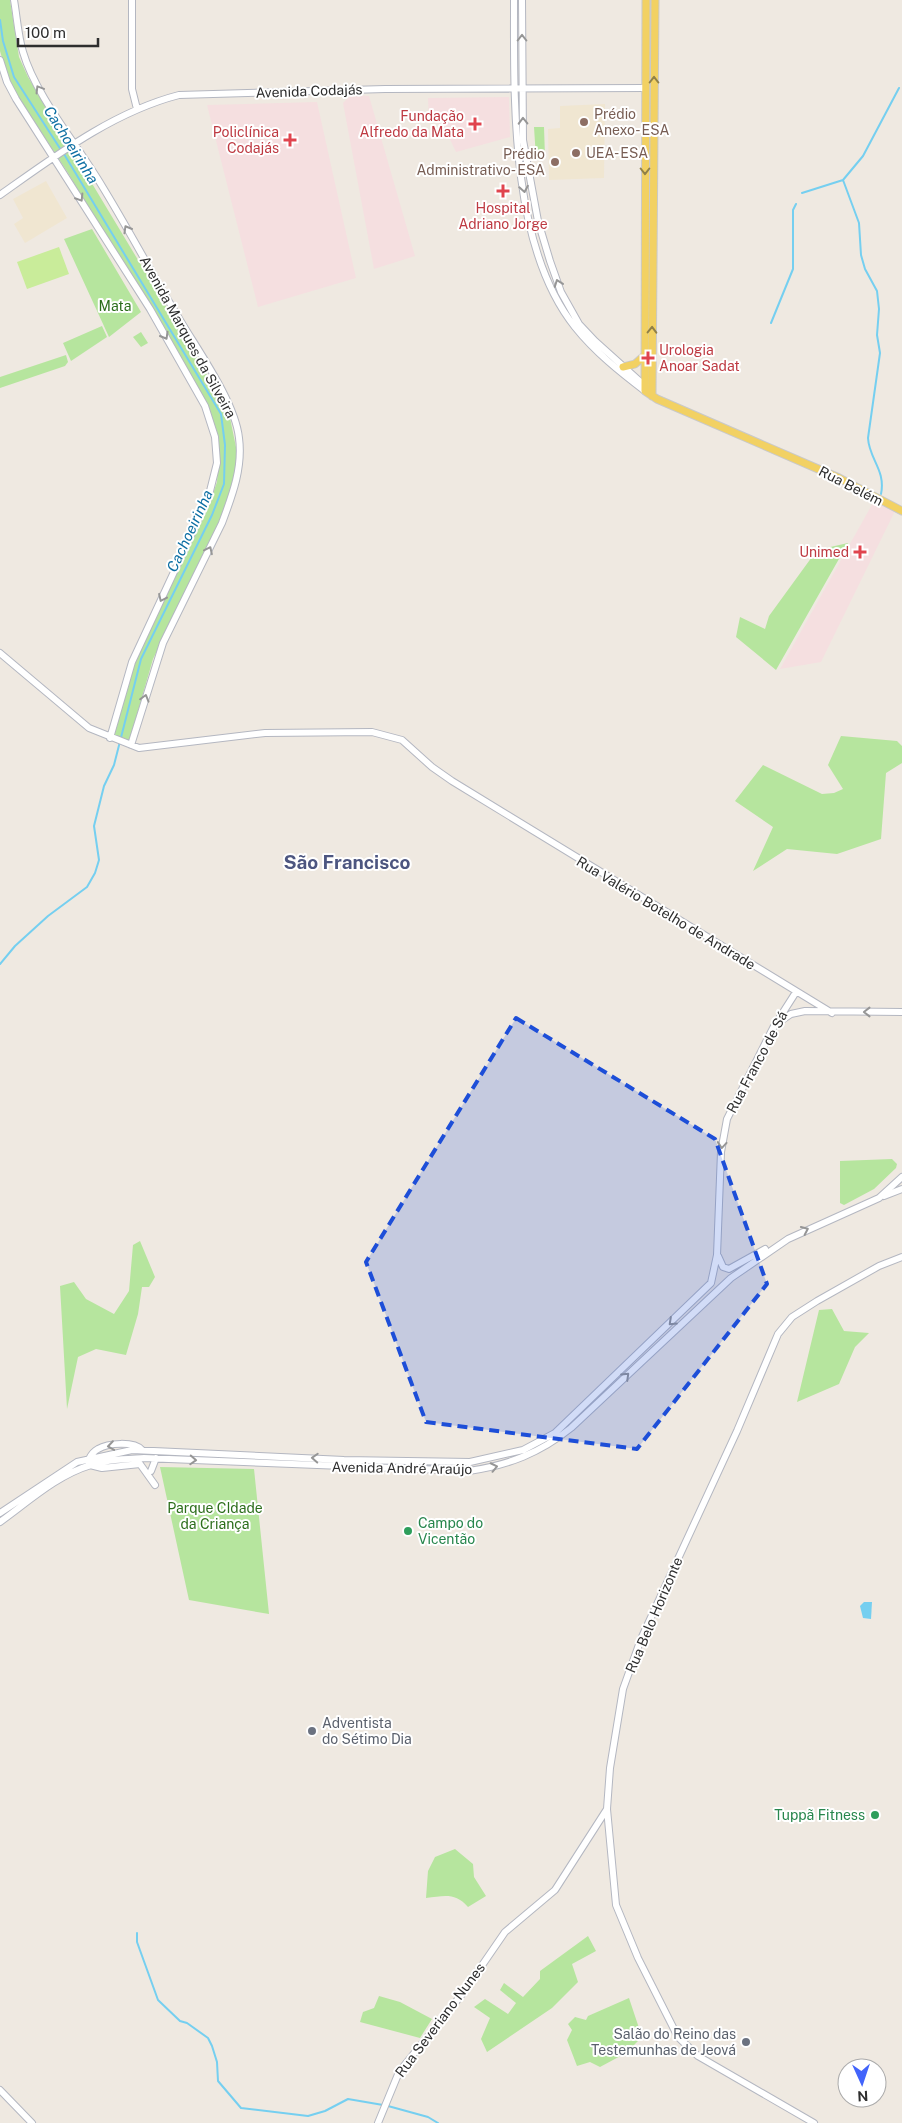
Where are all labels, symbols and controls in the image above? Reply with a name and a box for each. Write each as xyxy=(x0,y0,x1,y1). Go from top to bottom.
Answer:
scale bar xyxy=(18,15,98,47)
text: 100 m xyxy=(25,24,66,41)
one-way arrow xyxy=(517,34,527,42)
one-way arrow xyxy=(649,76,659,84)
street label: Avenida Codajás xyxy=(255,81,363,101)
one-way arrow xyxy=(36,85,46,94)
water label: Cachoeirinha xyxy=(41,103,102,187)
place label: Prédio Anexo- ESA xyxy=(594,106,669,138)
place label: Fundação Alfredo da Mata xyxy=(359,108,464,140)
marker: Prédio Anexo- ESA xyxy=(578,116,590,128)
marker: Fundação Alfredo da Mata xyxy=(468,117,482,131)
one-way arrow xyxy=(518,117,528,125)
place label: Policlínica Codajás xyxy=(213,124,279,156)
marker: Policlínica Codajás xyxy=(283,133,297,147)
place label: UEA- ESA xyxy=(586,145,648,161)
place label: Prédio Administrativo- ESA xyxy=(416,146,545,178)
marker: UEA- ESA xyxy=(570,147,582,159)
marker: Prédio Administrativo- ESA xyxy=(549,156,561,168)
one-way arrow xyxy=(640,168,650,175)
marker: Hospital Adriano Jorge xyxy=(496,184,510,198)
one-way arrow xyxy=(518,185,529,193)
one-way arrow xyxy=(74,192,83,202)
place label: Hospital Adriano Jorge xyxy=(458,200,548,232)
one-way arrow xyxy=(124,226,134,235)
street label: Avenida Marques da Silveira xyxy=(137,253,239,421)
one-way arrow xyxy=(554,279,564,288)
park label: Mata xyxy=(99,298,131,314)
one-way arrow xyxy=(647,326,657,334)
one-way arrow xyxy=(159,331,169,340)
place label: Urologia Anoar Sadat xyxy=(659,342,740,374)
marker: Urologia Anoar Sadat xyxy=(641,351,655,365)
street label: Rua Belém xyxy=(816,463,886,509)
water label: Cachoeirinha xyxy=(163,487,216,574)
place label: Unimed xyxy=(799,544,849,560)
marker: Unimed xyxy=(853,545,867,559)
one-way arrow xyxy=(203,546,213,555)
one-way arrow xyxy=(158,592,168,601)
one-way arrow xyxy=(139,695,149,703)
district label: São Francisco xyxy=(284,851,411,873)
street label: Rua Valério Botelho de Andrade xyxy=(574,853,758,973)
one-way arrow xyxy=(863,1007,871,1018)
street label: Rua Franco de Sá xyxy=(723,1008,791,1116)
one-way arrow xyxy=(717,1141,728,1149)
one-way arrow xyxy=(800,1226,809,1236)
one-way arrow xyxy=(669,1316,678,1325)
one-way arrow xyxy=(620,1373,629,1382)
one-way arrow xyxy=(107,1440,115,1451)
one-way arrow xyxy=(311,1453,319,1464)
one-way arrow xyxy=(189,1455,197,1466)
street label: Avenida André Araújo xyxy=(332,1459,473,1477)
one-way arrow xyxy=(490,1462,499,1473)
park label: Parque CIdade da Criança xyxy=(167,1500,263,1532)
place label: Campo do Vicentão xyxy=(418,1515,483,1547)
marker: Campo do Vicentão xyxy=(402,1525,414,1537)
street label: Rua Belo Horizonte xyxy=(622,1555,686,1675)
place label: Adventista do Sétimo Dia xyxy=(322,1715,412,1747)
marker: Adventista do Sétimo Dia xyxy=(306,1725,318,1737)
place label: Tuppã Fitness xyxy=(774,1807,865,1823)
marker: Tuppã Fitness xyxy=(869,1809,881,1821)
street label: Rua Severiano Nunes xyxy=(392,1960,488,2080)
place label: Salão do Reino das Testemunhas de Jeová xyxy=(591,2026,736,2058)
marker: Salão do Reino das Testemunhas de Jeová xyxy=(740,2036,752,2048)
north arrow xyxy=(837,2058,887,2108)
text: N xyxy=(857,2088,869,2104)

